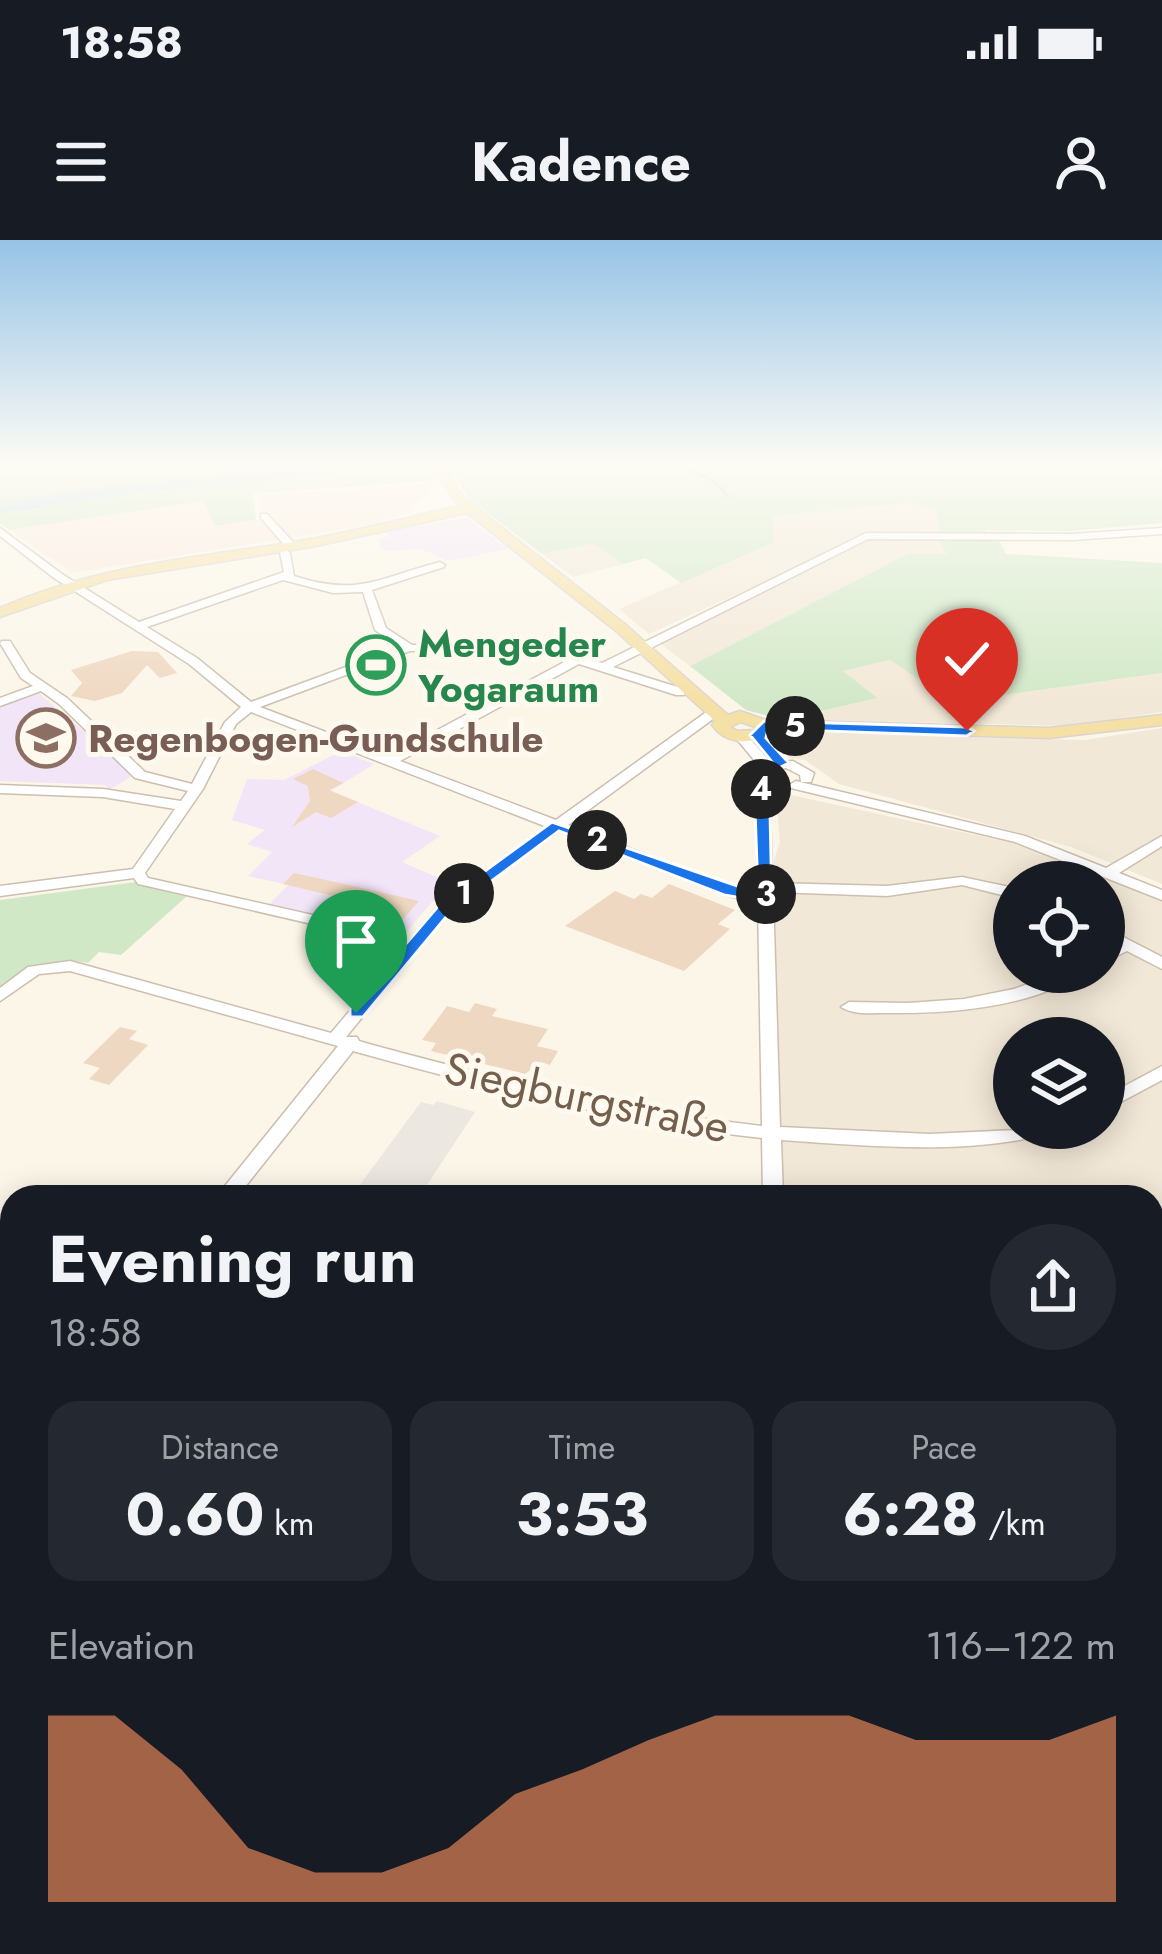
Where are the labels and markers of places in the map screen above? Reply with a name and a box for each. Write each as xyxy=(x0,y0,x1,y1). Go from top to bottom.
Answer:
pin xyxy=(916,608,1018,731)
place label: Mengeder Yogaraum xyxy=(417,615,606,717)
sports icon: Mengeder Yogaraum xyxy=(345,634,407,696)
pin: 5 xyxy=(765,696,825,756)
school or university icon: Regenbogen-Gundschule xyxy=(15,707,77,769)
place label: Regenbogen-Gundschule xyxy=(88,710,544,767)
pin: 4 xyxy=(731,759,791,819)
pin: 2 xyxy=(567,810,627,870)
pin: 1 xyxy=(434,863,494,923)
pin: 3 xyxy=(736,864,796,924)
pin xyxy=(305,890,407,1013)

